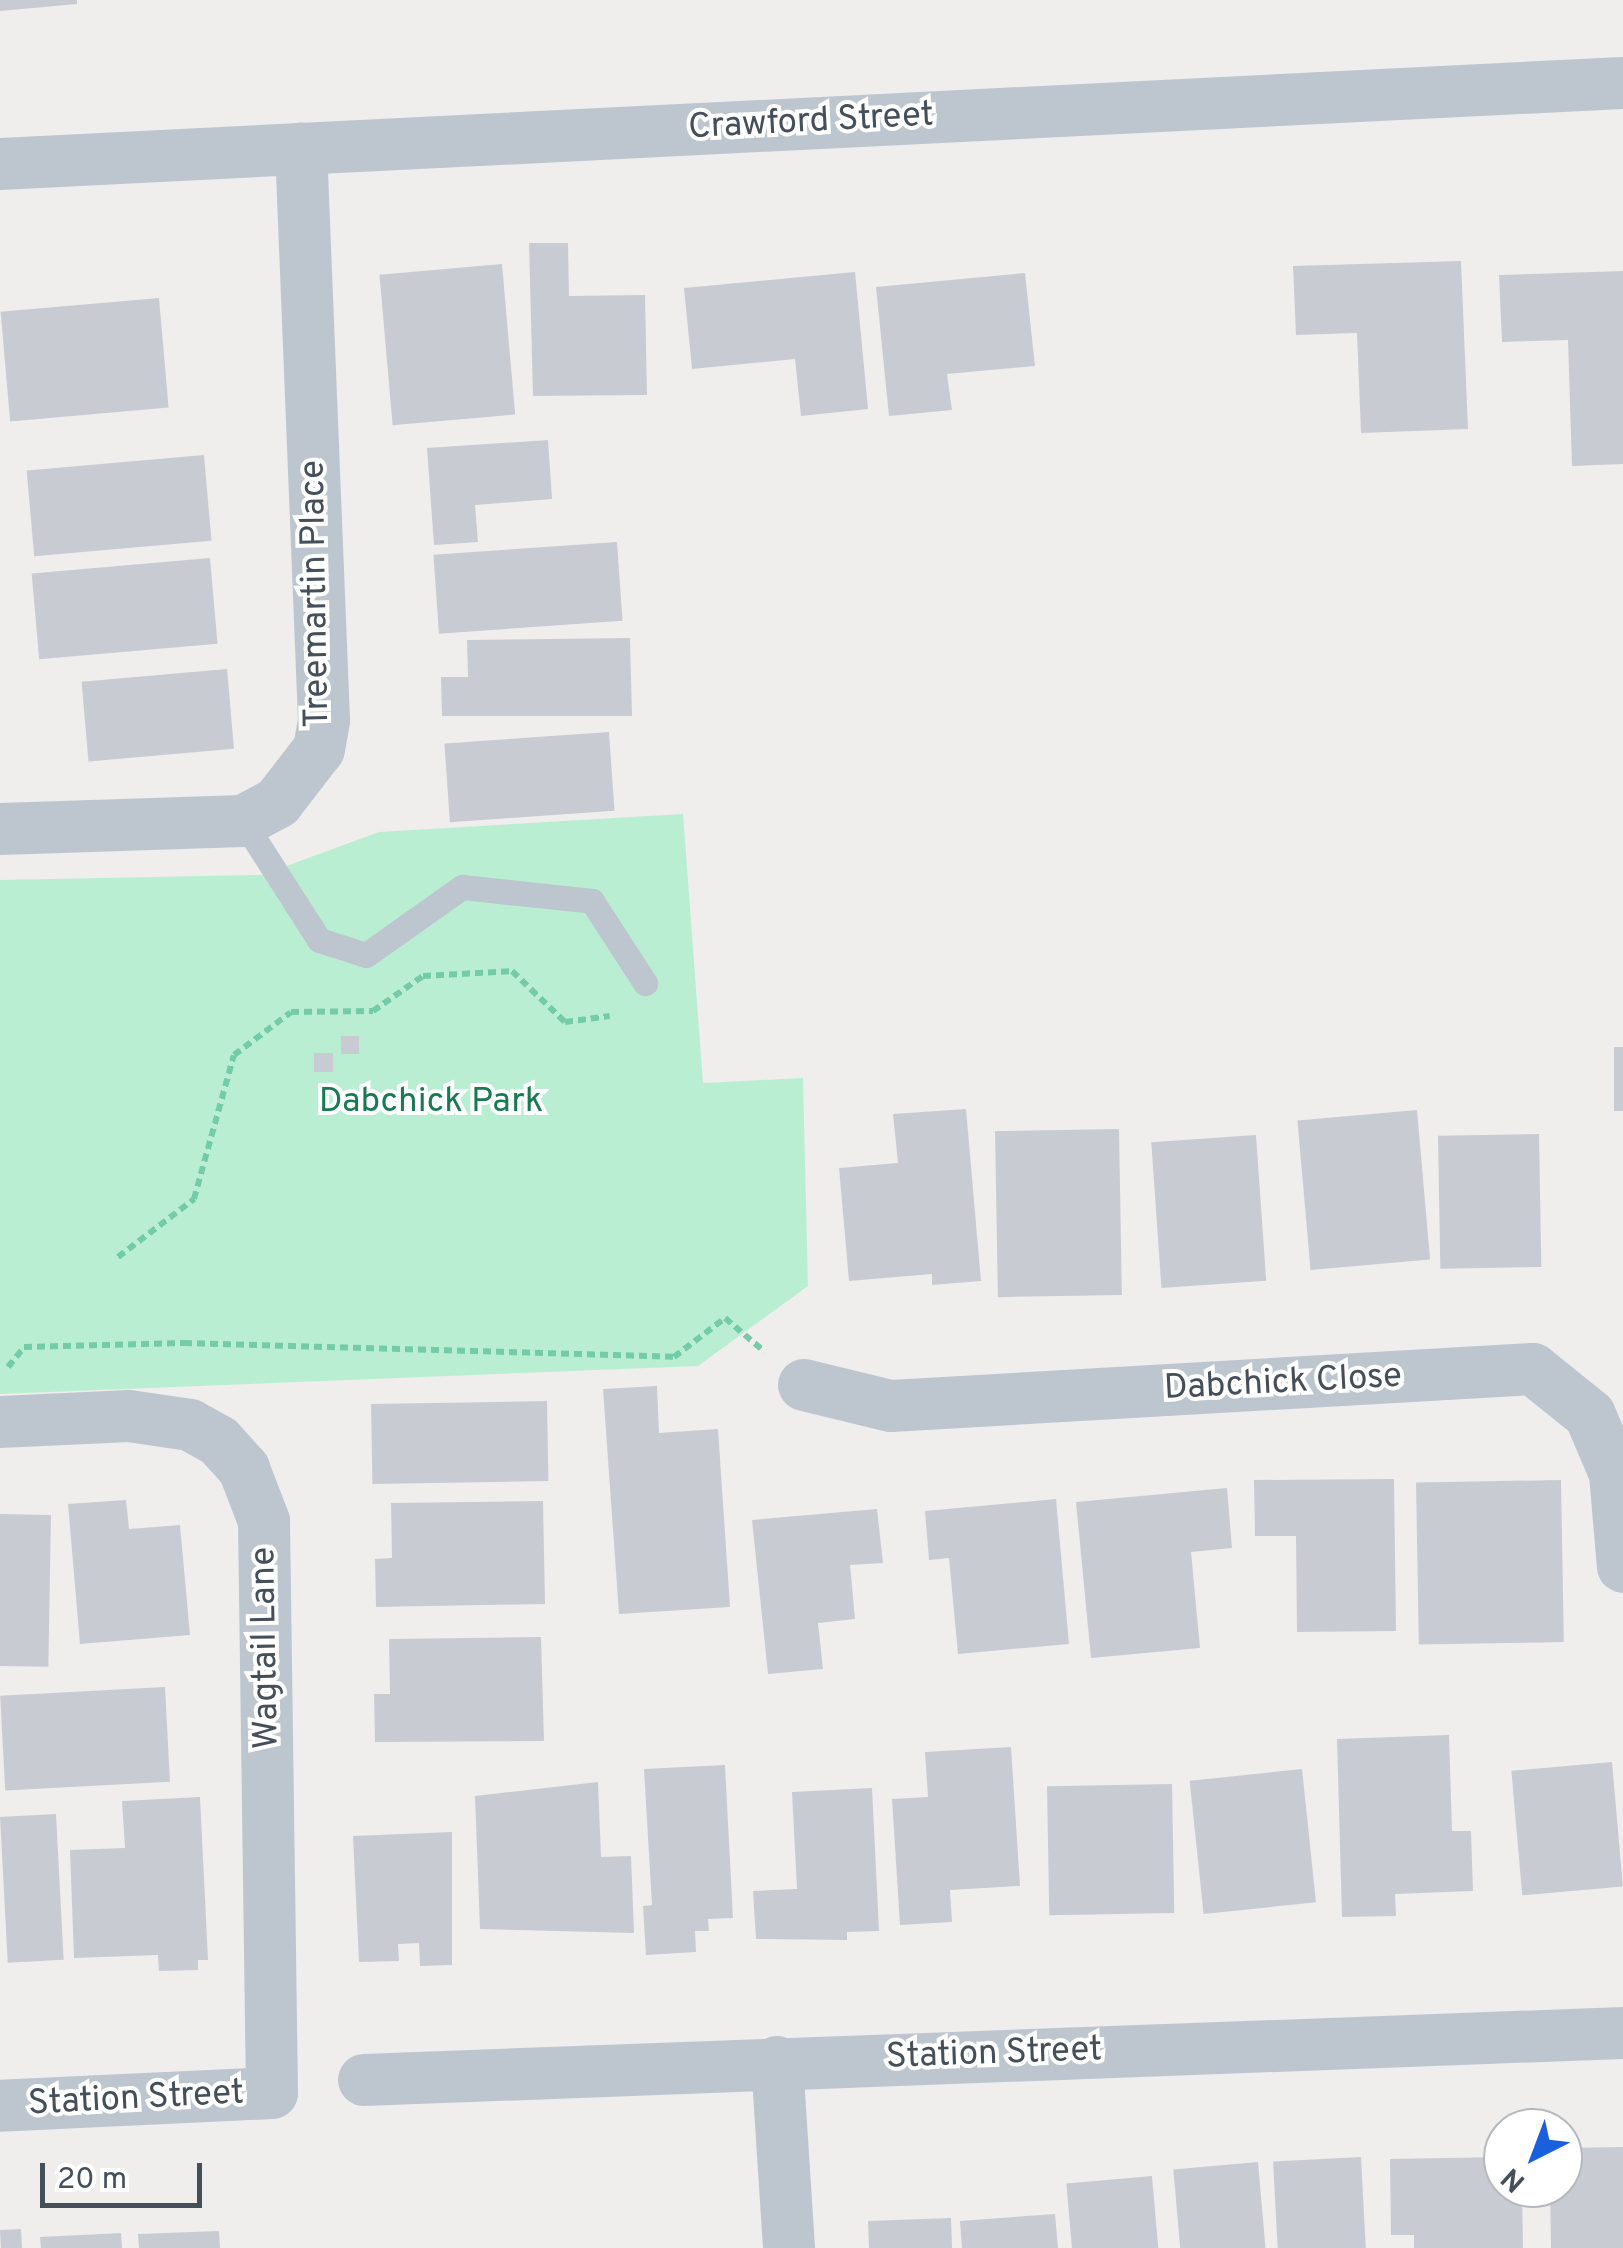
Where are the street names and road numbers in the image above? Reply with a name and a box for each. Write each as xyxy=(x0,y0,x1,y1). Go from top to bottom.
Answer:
street label: Crawford Street xyxy=(687,95,935,149)
street label: Treemartin Place xyxy=(293,460,339,728)
street label: Dabchick Close xyxy=(1163,1356,1403,1410)
street label: Wagtail Lane xyxy=(243,1547,289,1749)
street label: Station Street xyxy=(885,2029,1103,2079)
street label: Station Street xyxy=(27,2072,245,2126)

